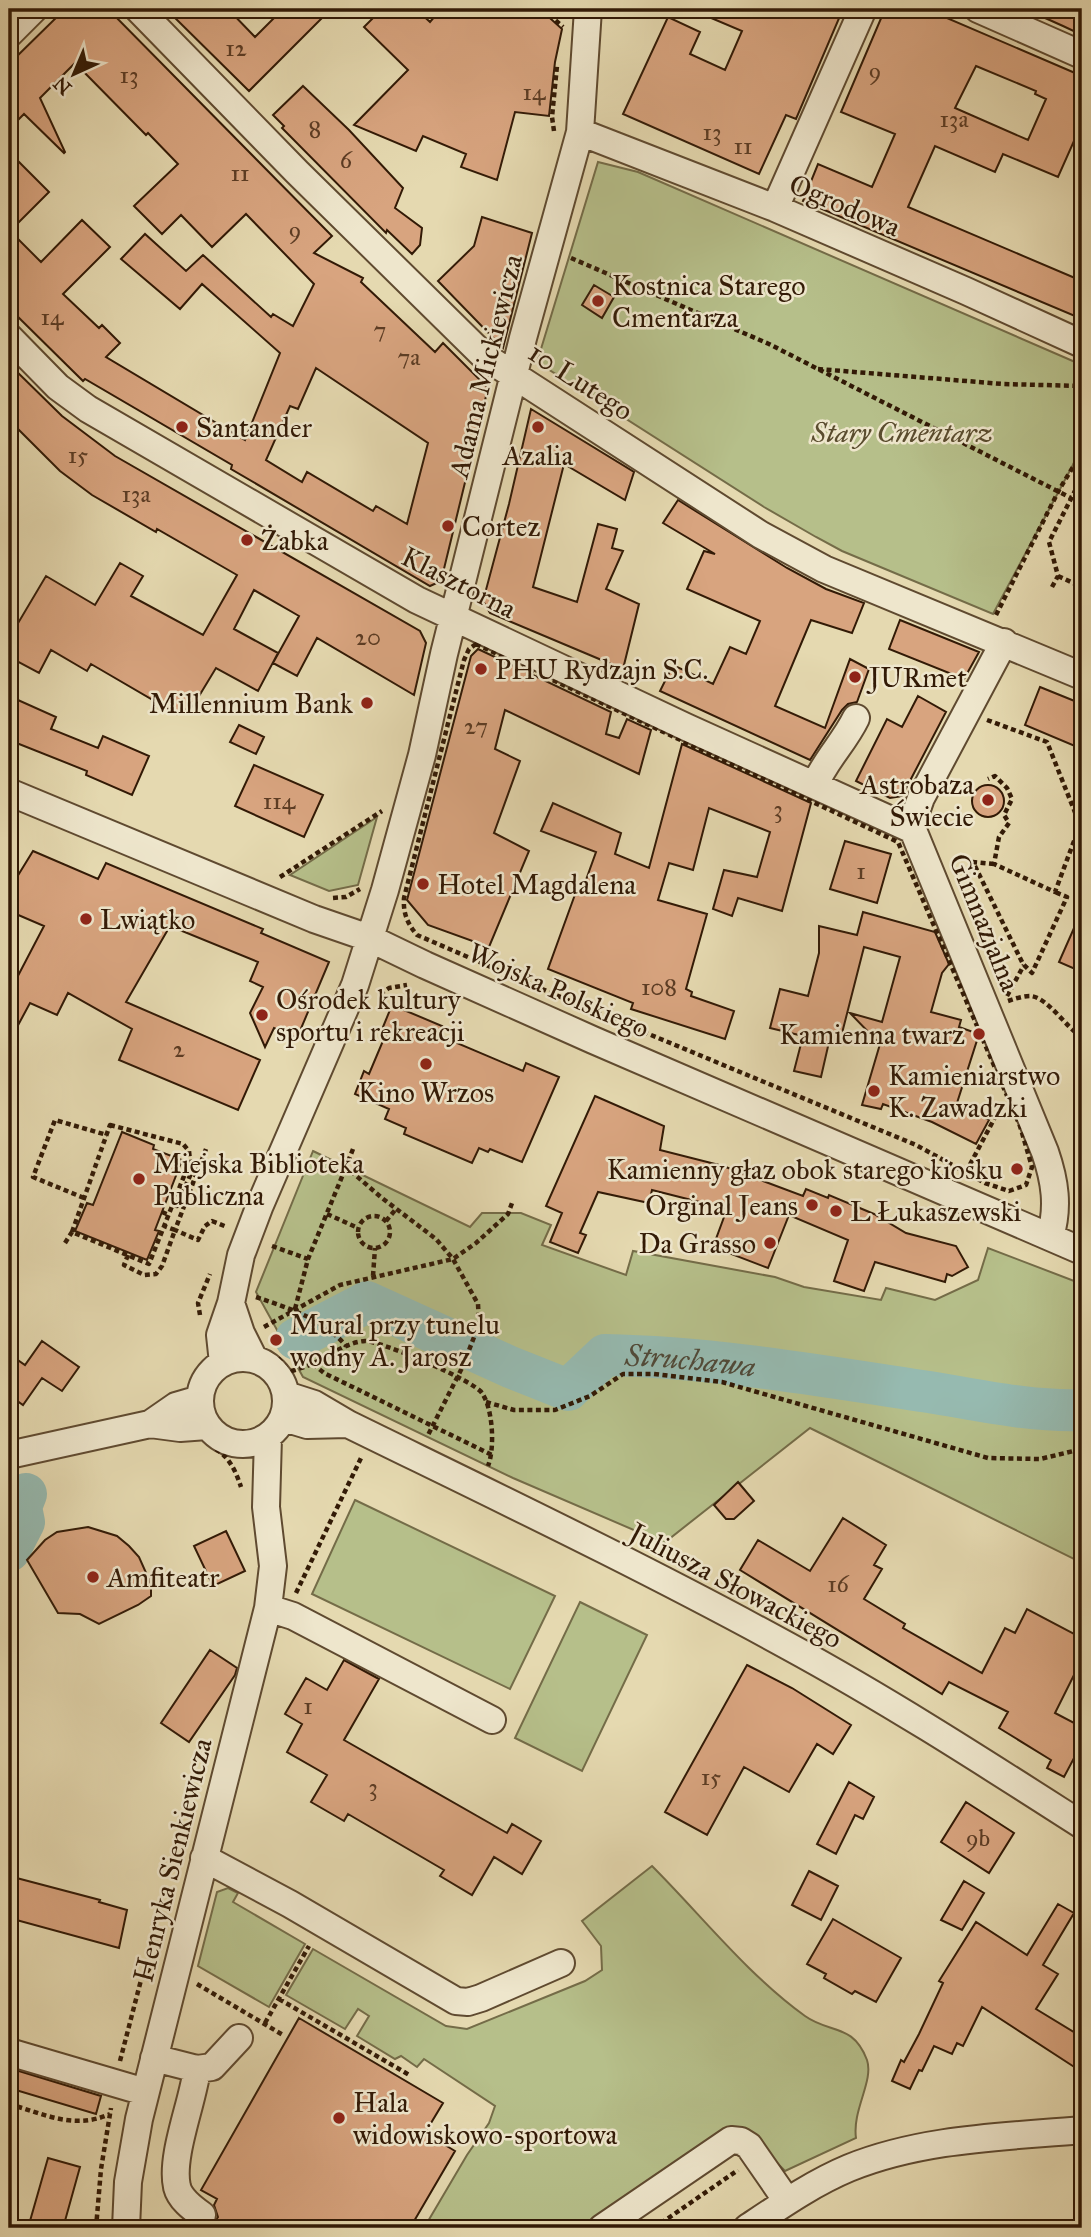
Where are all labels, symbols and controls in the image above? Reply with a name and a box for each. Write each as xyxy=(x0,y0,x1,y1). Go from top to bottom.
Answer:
house number: 12 xyxy=(225,33,247,63)
north arrow xyxy=(38,38,108,108)
house number: 9 xyxy=(869,56,881,86)
house number: 13 xyxy=(119,60,139,90)
text: N xyxy=(49,72,76,100)
house number: 14 xyxy=(523,77,546,107)
house number: 13a xyxy=(939,104,969,134)
house number: 8 xyxy=(309,114,321,144)
house number: 13 xyxy=(702,117,722,147)
house number: 11 xyxy=(734,131,752,161)
house number: 6 xyxy=(340,145,353,175)
house number: 11 xyxy=(231,158,249,188)
street label: Ogrodowa xyxy=(784,166,906,245)
house number: 9 xyxy=(289,215,301,245)
street label: Adama Mickiewicza xyxy=(441,251,530,482)
place label: Kostnica Starego Cmentarza xyxy=(612,268,806,335)
marker: Kostnica Starego Cmentarza xyxy=(590,293,606,309)
house number: 14 xyxy=(41,302,64,332)
house number: 7 xyxy=(374,315,386,345)
street label: 10 Lutego xyxy=(522,335,640,428)
house number: 7a xyxy=(398,342,421,372)
place label: Santander xyxy=(196,410,313,445)
park label: Stary Cmentarz xyxy=(810,415,993,450)
marker: Santander xyxy=(174,419,190,435)
marker: Azalia xyxy=(530,419,546,435)
place label: Azalia xyxy=(502,438,574,473)
house number: 15 xyxy=(68,440,88,470)
house number: 13a xyxy=(121,479,151,509)
place label: Cortez xyxy=(462,509,540,544)
marker: Cortez xyxy=(440,518,456,534)
place label: Żabka xyxy=(261,523,329,558)
marker: Żabka xyxy=(239,532,255,548)
street label: Klasztorna xyxy=(396,539,522,626)
house number: 20 xyxy=(355,622,381,652)
place label: PHU Rydzajn S.C. xyxy=(495,652,708,687)
place label: JURmet xyxy=(866,660,967,695)
marker: PHU Rydzajn S.C. xyxy=(473,661,489,677)
marker: JURmet xyxy=(847,669,863,685)
place label: Millennium Bank xyxy=(149,686,353,721)
marker: Millennium Bank xyxy=(359,695,375,711)
house number: 27 xyxy=(464,711,488,741)
place label: Astrobaza Świecie xyxy=(859,767,974,834)
house number: 114 xyxy=(263,786,296,816)
marker: Astrobaza Świecie xyxy=(980,792,996,808)
house number: 3 xyxy=(773,794,783,824)
street label: Gimnazjalna xyxy=(941,848,1028,996)
house number: 1 xyxy=(856,856,866,886)
place label: Hotel Magdalena xyxy=(437,867,636,902)
marker: Hotel Magdalena xyxy=(415,876,431,892)
place label: Lwiątko xyxy=(100,902,195,937)
marker: Lwiątko xyxy=(78,911,94,927)
street label: Wojska Polskiego xyxy=(463,935,655,1046)
house number: 108 xyxy=(641,972,677,1002)
place label: Ośrodek kultury sportu i rekreacji xyxy=(276,982,465,1049)
marker: Ośrodek kultury sportu i rekreacji xyxy=(254,1007,270,1023)
place label: Kamienna twarz xyxy=(779,1017,965,1052)
marker: Kamienna twarz xyxy=(971,1026,987,1042)
house number: 2 xyxy=(173,1034,185,1064)
marker: Kino Wrzos xyxy=(418,1056,434,1072)
place label: Kamieniarstwo K. Zawadzki xyxy=(888,1058,1060,1125)
place label: Kino Wrzos xyxy=(358,1075,494,1110)
marker: Kamieniarstwo K. Zawadzki xyxy=(866,1083,882,1099)
place label: Miejska Biblioteka Publiczna xyxy=(153,1146,364,1213)
place label: Kamienny głaz obok starego kiosku xyxy=(607,1152,1003,1187)
marker: Kamienny głaz obok starego kiosku xyxy=(1009,1161,1025,1177)
marker: Miejska Biblioteka Publiczna xyxy=(131,1171,147,1187)
place label: Orginal Jeans xyxy=(645,1188,798,1223)
place label: L Łukaszewski xyxy=(850,1194,1021,1229)
marker: Orginal Jeans xyxy=(804,1197,820,1213)
marker: L Łukaszewski xyxy=(828,1203,844,1219)
place label: Da Grasso xyxy=(639,1226,756,1261)
marker: Da Grasso xyxy=(762,1235,778,1251)
place label: Mural przy tunelu wodny A. Jarosz xyxy=(290,1307,500,1374)
marker: Mural przy tunelu wodny A. Jarosz xyxy=(268,1332,284,1348)
water label: Struchawa xyxy=(623,1338,758,1385)
street label: Juliusza Słowackiego xyxy=(621,1513,848,1656)
place label: Amfiteatr xyxy=(106,1560,220,1595)
marker: Amfiteatr xyxy=(85,1569,101,1585)
house number: 16 xyxy=(827,1569,850,1599)
house number: 1 xyxy=(303,1691,313,1721)
street label: Henryka Sienkiewicza xyxy=(125,1734,220,1986)
house number: 15 xyxy=(701,1762,721,1792)
house number: 3 xyxy=(368,1772,378,1802)
house number: 9b xyxy=(966,1823,990,1853)
place label: Hala widowiskowo-sportowa xyxy=(353,2085,618,2152)
marker: Hala widowiskowo-sportowa xyxy=(331,2110,347,2126)

